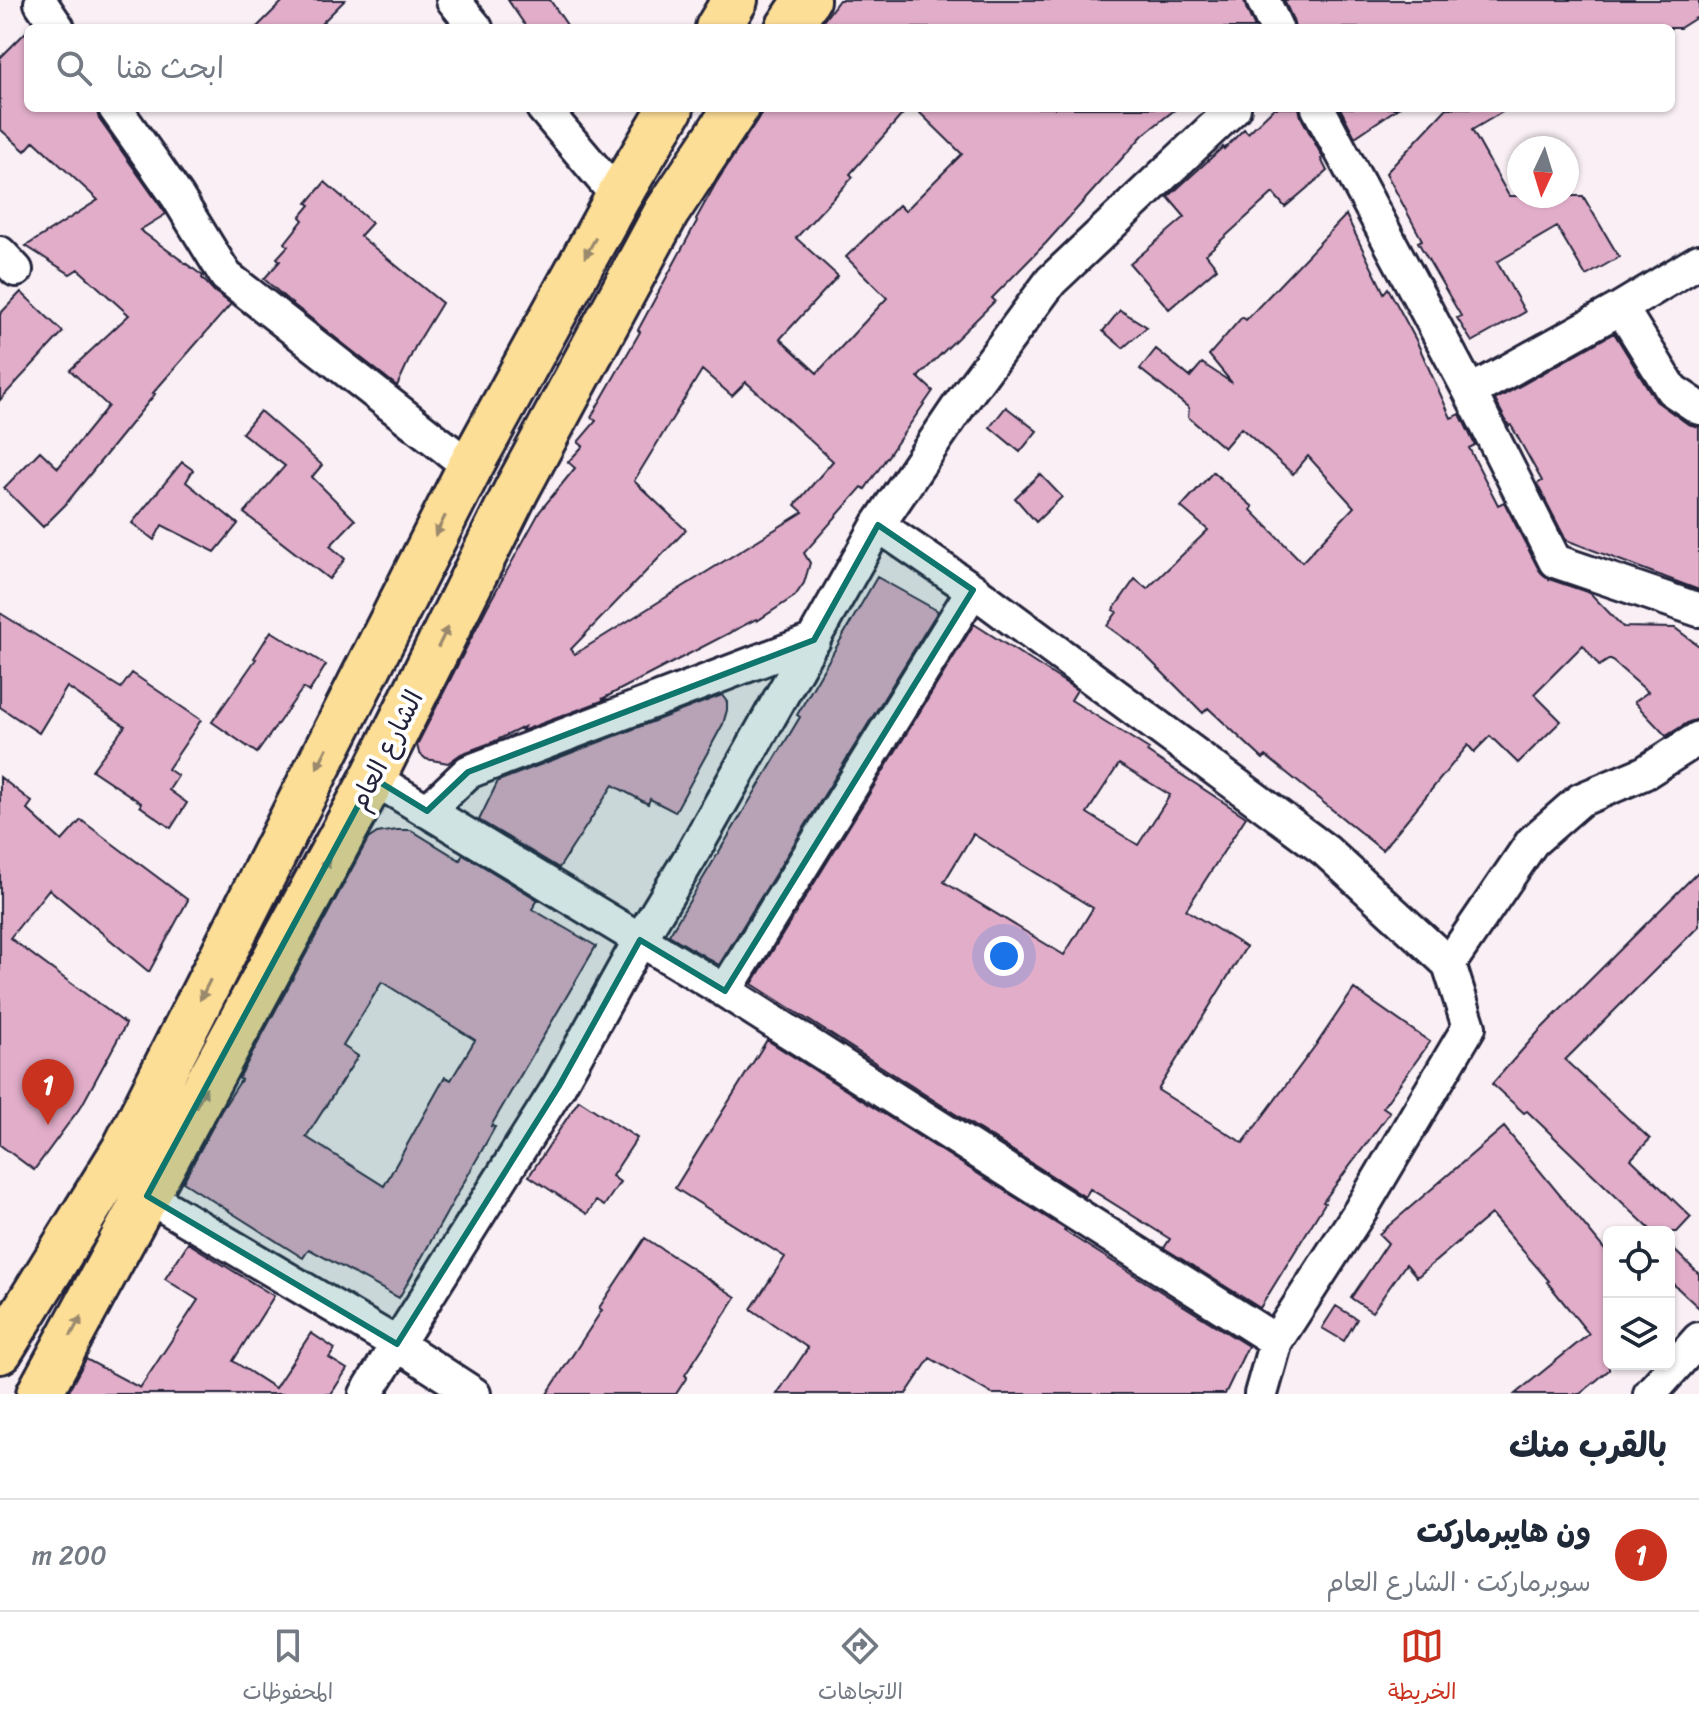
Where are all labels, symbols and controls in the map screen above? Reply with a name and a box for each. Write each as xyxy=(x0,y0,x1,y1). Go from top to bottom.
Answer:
search box xyxy=(24,24,1675,112)
text: ابحث هنا xyxy=(116,41,224,95)
icon: search xyxy=(52,46,96,90)
north arrow xyxy=(1507,136,1579,208)
one-way arrow xyxy=(583,237,597,259)
one-way arrow xyxy=(433,515,447,538)
one-way arrow xyxy=(436,626,450,649)
street label: الشارع العام xyxy=(336,682,436,818)
one-way arrow xyxy=(316,747,330,769)
one-way arrow xyxy=(318,857,331,880)
your location xyxy=(984,936,1024,976)
one-way arrow xyxy=(198,978,211,1001)
pin: 1 xyxy=(22,1059,74,1125)
one-way arrow xyxy=(194,1086,208,1109)
map controls xyxy=(1603,1226,1675,1370)
button: locate xyxy=(1603,1226,1675,1298)
button: layers xyxy=(1603,1298,1675,1370)
one-way arrow xyxy=(70,1314,83,1337)
text: بالقرب منك xyxy=(1509,1416,1667,1476)
text: ون هايبرماركت xyxy=(1416,1505,1591,1559)
text: 200 m xyxy=(32,1532,107,1578)
text: 1 xyxy=(1635,1532,1647,1578)
text: سوبرماركت · الشارع العام xyxy=(1326,1559,1591,1605)
tab: المحفوظات xyxy=(242,1624,333,1711)
tab: الاتجاهات xyxy=(818,1624,903,1711)
tab: الخريطة xyxy=(1388,1624,1457,1711)

